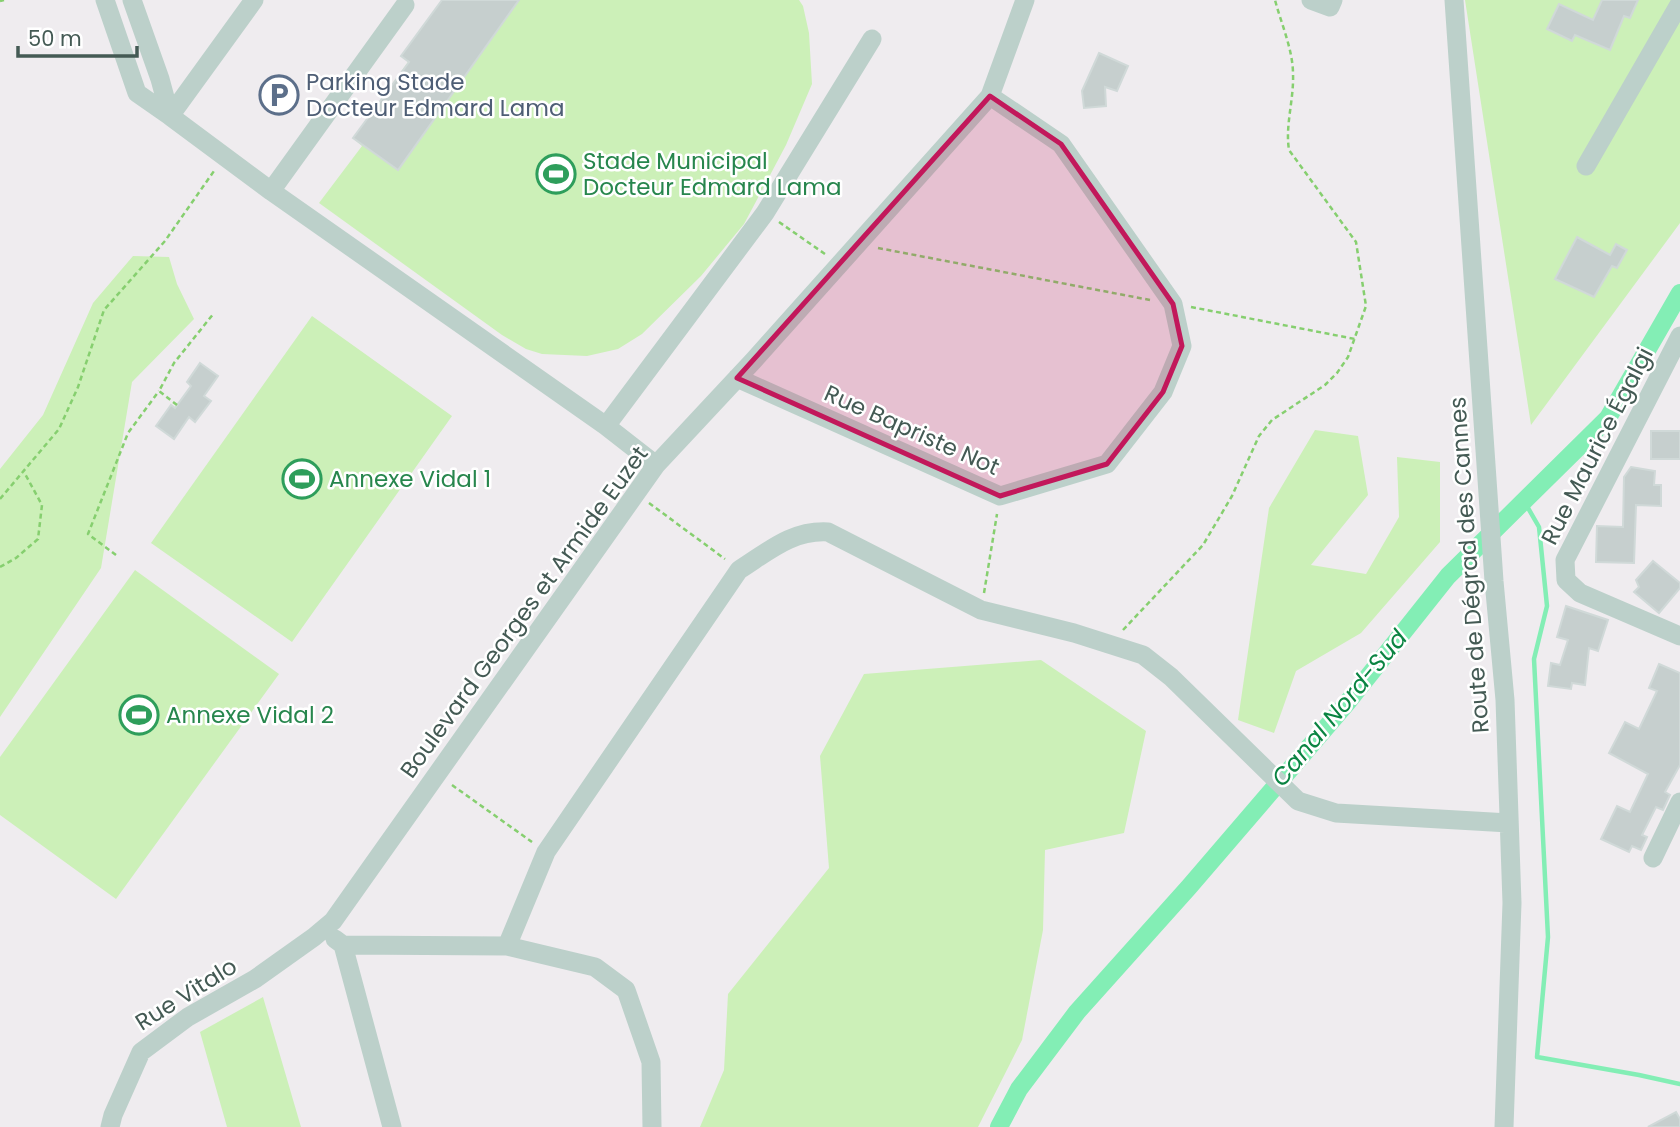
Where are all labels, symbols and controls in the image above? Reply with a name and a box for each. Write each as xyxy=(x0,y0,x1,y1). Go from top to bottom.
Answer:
scale bar xyxy=(18,14,136,58)
text: 50 m xyxy=(28,24,82,53)
place label: Parking Stade Docteur Edmard Lama xyxy=(306,66,565,124)
parking icon: Parking Stade Docteur Edmard Lama xyxy=(258,74,300,116)
place label: Stade Municipal Docteur Edmard Lama xyxy=(583,145,842,203)
sports icon: Stade Municipal Docteur Edmard Lama xyxy=(535,153,577,195)
street label: Rue Maurice Égalgi xyxy=(1533,342,1661,550)
street label: Rue Bapriste Not xyxy=(819,377,1005,483)
street label: Route de Dégrad des Cannes xyxy=(1441,396,1497,734)
street label: Boulevard Georges et Armide Euzet xyxy=(393,439,655,785)
sports icon: Annexe Vidal 1 xyxy=(281,458,323,500)
place label: Annexe Vidal 1 xyxy=(329,463,491,495)
water label: Canal Nord-Sud xyxy=(1264,622,1415,794)
sports icon: Annexe Vidal 2 xyxy=(118,694,160,736)
place label: Annexe Vidal 2 xyxy=(166,699,334,731)
street label: Rue Vitalo xyxy=(129,950,243,1038)

